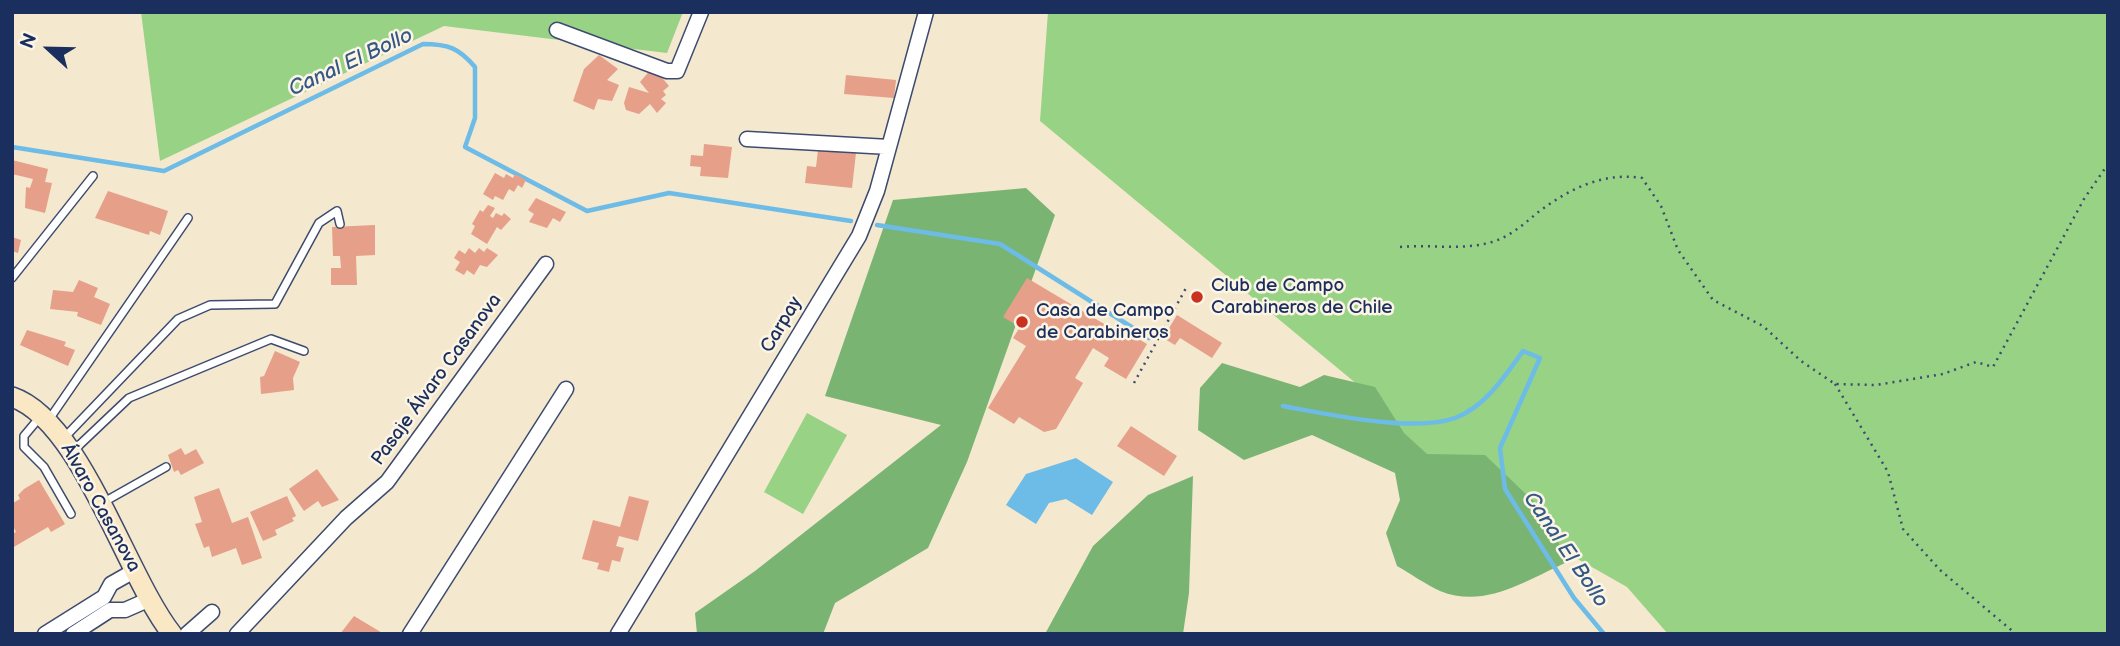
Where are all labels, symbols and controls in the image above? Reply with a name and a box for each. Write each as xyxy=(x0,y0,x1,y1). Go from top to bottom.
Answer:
north arrow xyxy=(14,14,84,84)
water label: Canal El Bollo xyxy=(285,23,417,103)
text: N xyxy=(16,30,42,52)
place label: Club de Campo Carabineros de Chile xyxy=(1211,275,1393,319)
marker: Club de Campo Carabineros de Chile xyxy=(1189,289,1205,305)
street label: Pasaje Álvaro Casanova xyxy=(367,290,507,470)
street label: Carpay xyxy=(756,293,808,357)
place label: Casa de Campo de Carabineros xyxy=(1036,300,1175,344)
marker: Casa de Campo de Carabineros xyxy=(1014,314,1030,330)
street label: Álvaro Casanova xyxy=(55,440,145,576)
water label: Canal El Bollo xyxy=(1517,487,1613,613)

